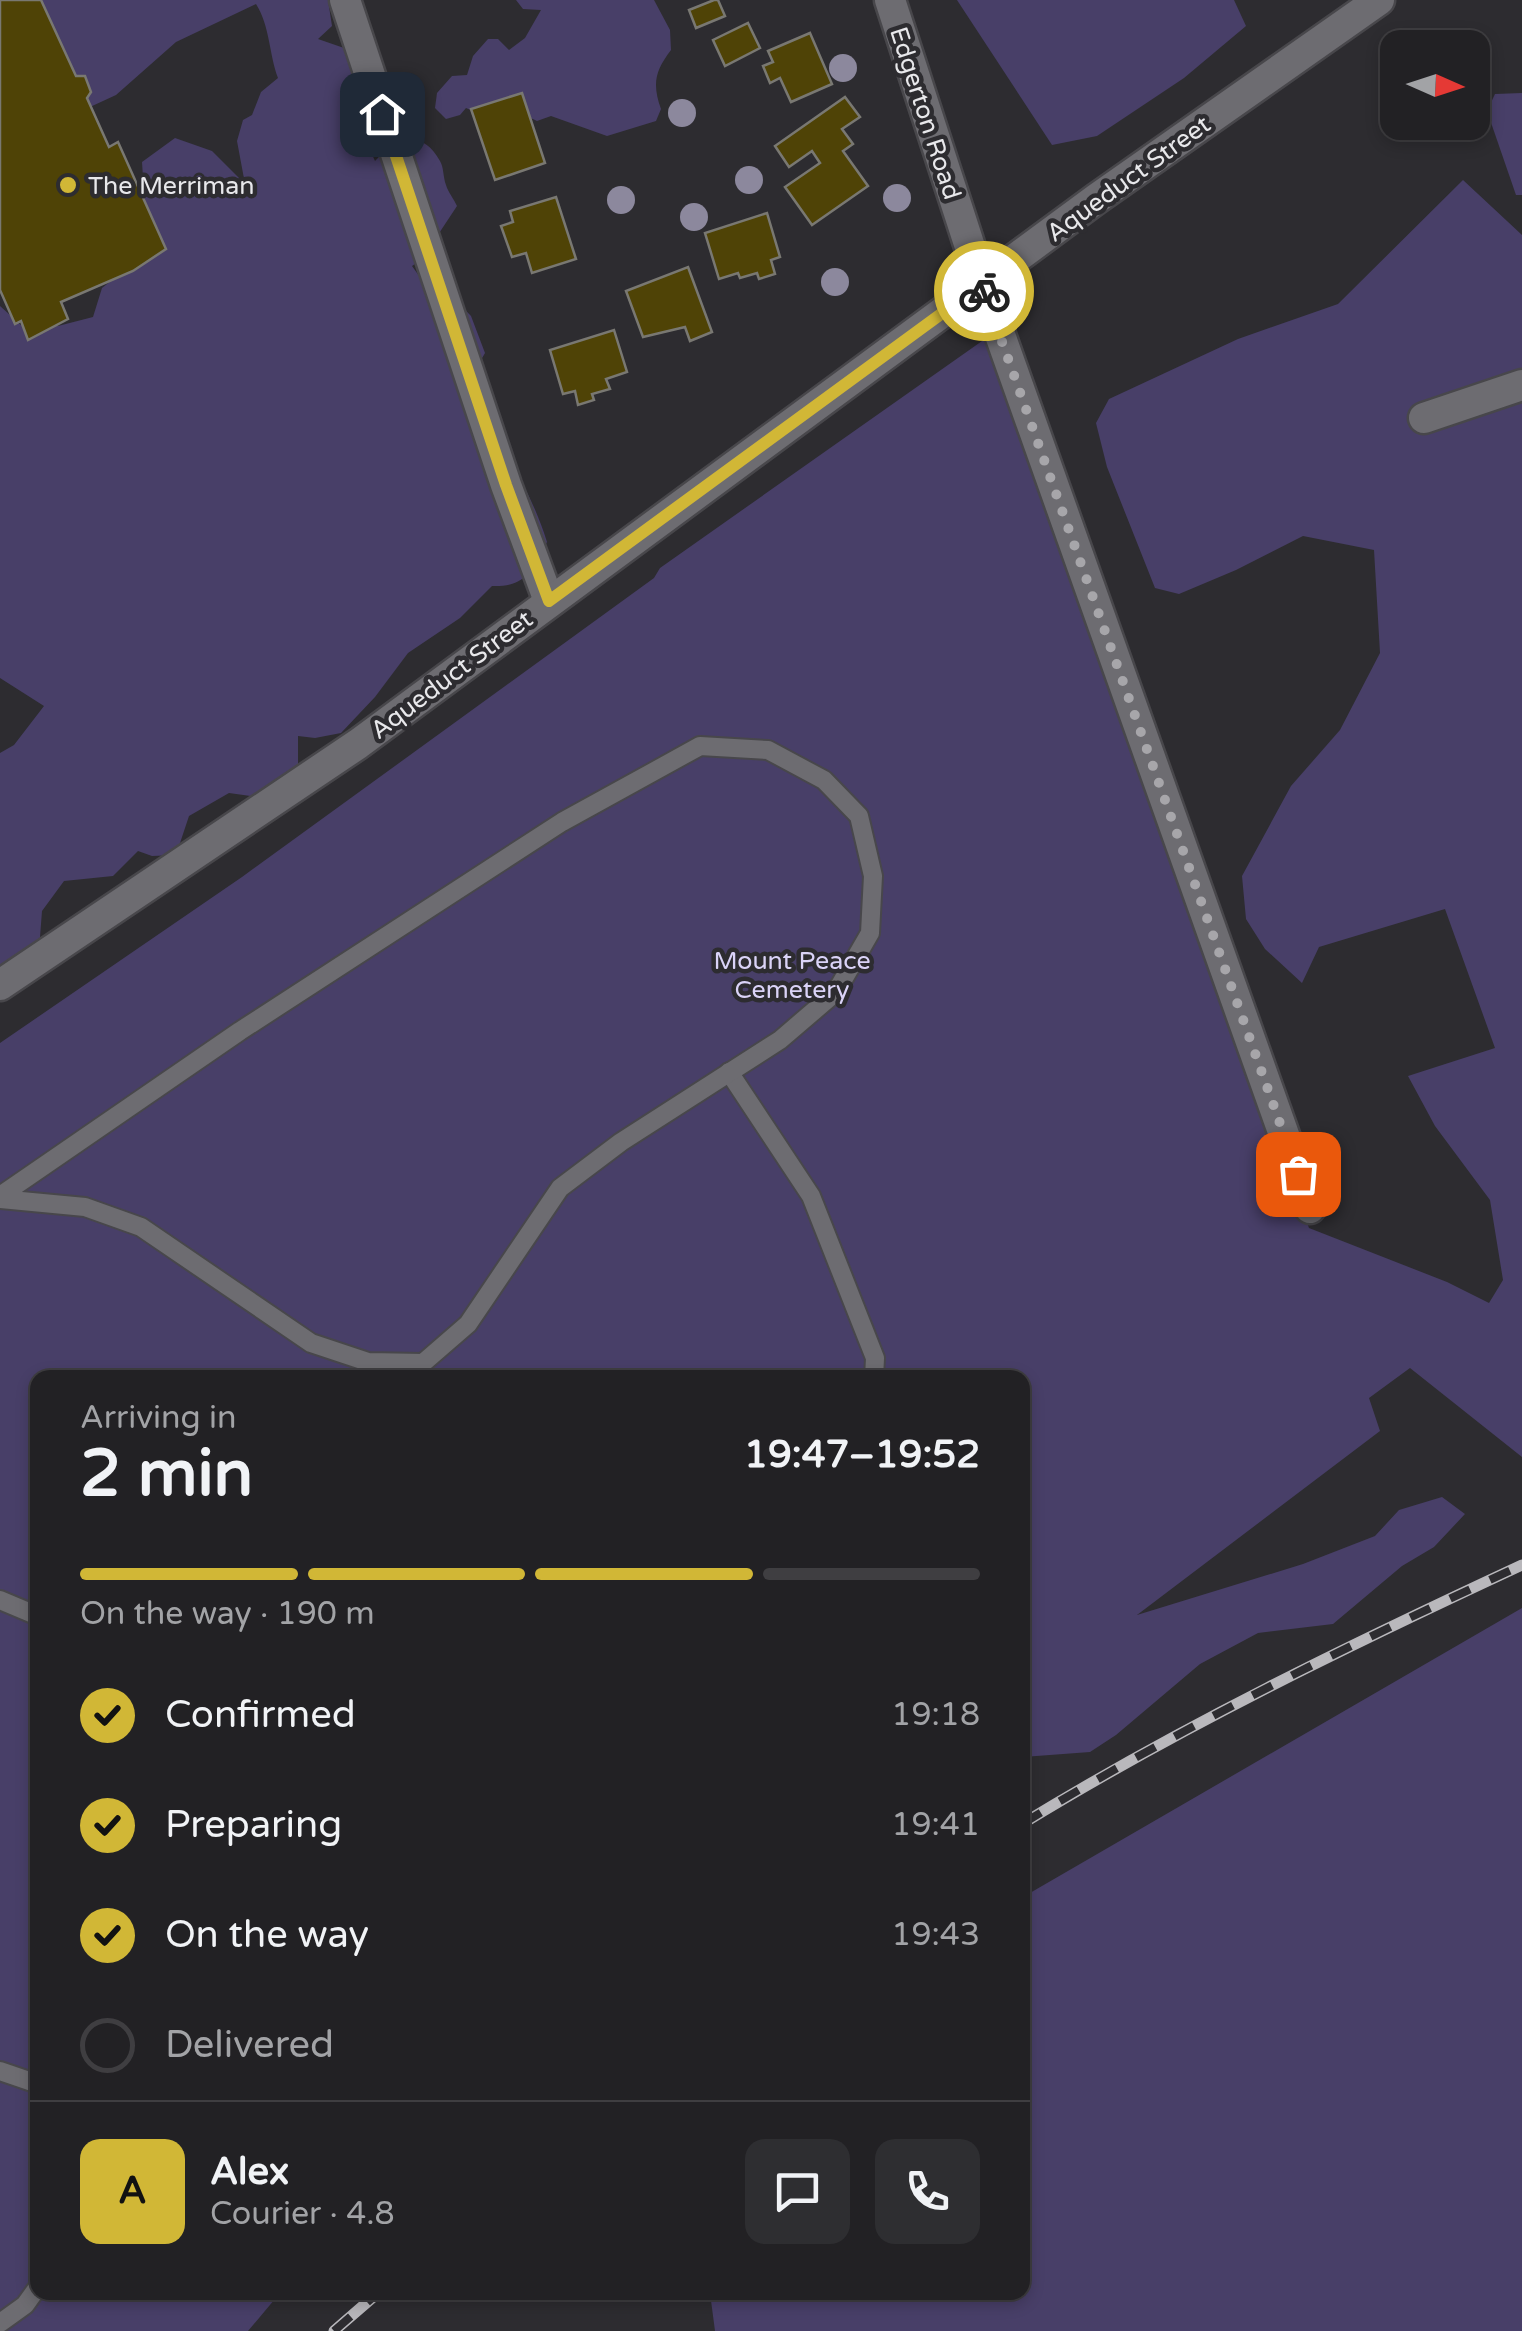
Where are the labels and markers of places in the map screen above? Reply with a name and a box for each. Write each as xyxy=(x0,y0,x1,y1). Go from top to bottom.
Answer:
pin xyxy=(340,72,425,157)
place label: The Merriman xyxy=(88,171,255,201)
marker: The Merriman xyxy=(57,174,79,196)
pin xyxy=(1256,1132,1341,1217)

